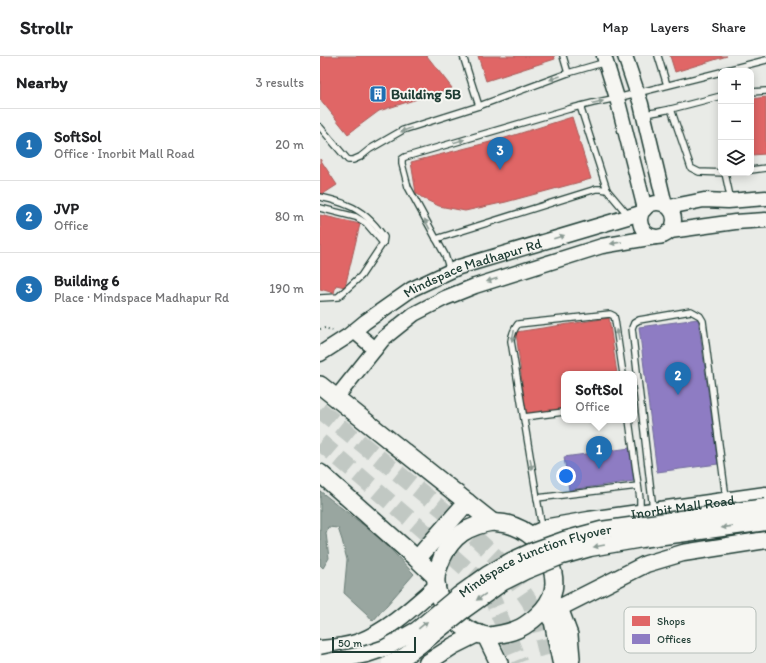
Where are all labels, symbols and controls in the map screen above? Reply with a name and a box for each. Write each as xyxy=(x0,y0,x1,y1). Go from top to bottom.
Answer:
text: Strollr xyxy=(20,16,73,39)
text: Map xyxy=(603,19,628,36)
text: Layers xyxy=(650,19,689,36)
text: Share xyxy=(711,19,746,36)
map controls xyxy=(718,68,754,176)
button: + xyxy=(718,68,754,104)
text: Nearby xyxy=(16,72,68,92)
text: 3 results xyxy=(255,75,304,90)
one-way arrow xyxy=(549,75,561,81)
building icon: Building 5B xyxy=(368,84,388,104)
place label: Building 5B xyxy=(391,86,461,103)
one-way arrow xyxy=(591,99,604,105)
button: − xyxy=(718,104,754,140)
one-way arrow xyxy=(400,127,412,133)
text: SoftSol xyxy=(54,128,101,146)
text: 1 xyxy=(26,137,32,152)
text: 20 m xyxy=(275,137,304,152)
pin: 3 xyxy=(487,137,513,170)
one-way arrow xyxy=(453,138,465,144)
button: layers xyxy=(718,140,754,176)
text: Office · Inorbit Mall Road xyxy=(54,146,195,161)
text: JVP xyxy=(54,200,79,218)
text: 2 xyxy=(26,209,32,224)
text: 80 m xyxy=(275,209,304,224)
text: Office xyxy=(54,218,89,233)
one-way arrow xyxy=(424,218,431,229)
street label: Mindspace Madhapur Rd xyxy=(400,234,544,301)
one-way arrow xyxy=(553,234,565,240)
one-way arrow xyxy=(610,240,623,246)
text: Building 6 xyxy=(54,272,119,290)
one-way arrow xyxy=(486,277,498,283)
text: 3 xyxy=(25,281,33,296)
text: 190 m xyxy=(269,281,304,296)
text: Place · Mindspace Madhapur Rd xyxy=(54,290,229,305)
one-way arrow xyxy=(614,329,620,342)
one-way arrow xyxy=(509,330,515,343)
pin: 2 xyxy=(665,362,691,395)
popup xyxy=(561,371,637,423)
text: SoftSol xyxy=(575,381,623,399)
text: Office xyxy=(575,399,610,414)
pin: 1 xyxy=(586,436,612,469)
one-way arrow xyxy=(529,458,535,470)
your location xyxy=(556,466,576,486)
street label: Inorbit Mall Road xyxy=(630,491,736,522)
street label: Mindspace Junction Flyover xyxy=(455,520,613,601)
one-way arrow xyxy=(721,524,733,530)
one-way arrow xyxy=(593,543,605,549)
one-way arrow xyxy=(475,593,486,601)
legend xyxy=(624,607,756,653)
text: Shops xyxy=(657,615,685,628)
one-way arrow xyxy=(418,620,429,629)
text: Offices xyxy=(657,633,691,646)
scale bar xyxy=(332,635,416,654)
text: 50 m xyxy=(338,637,362,650)

